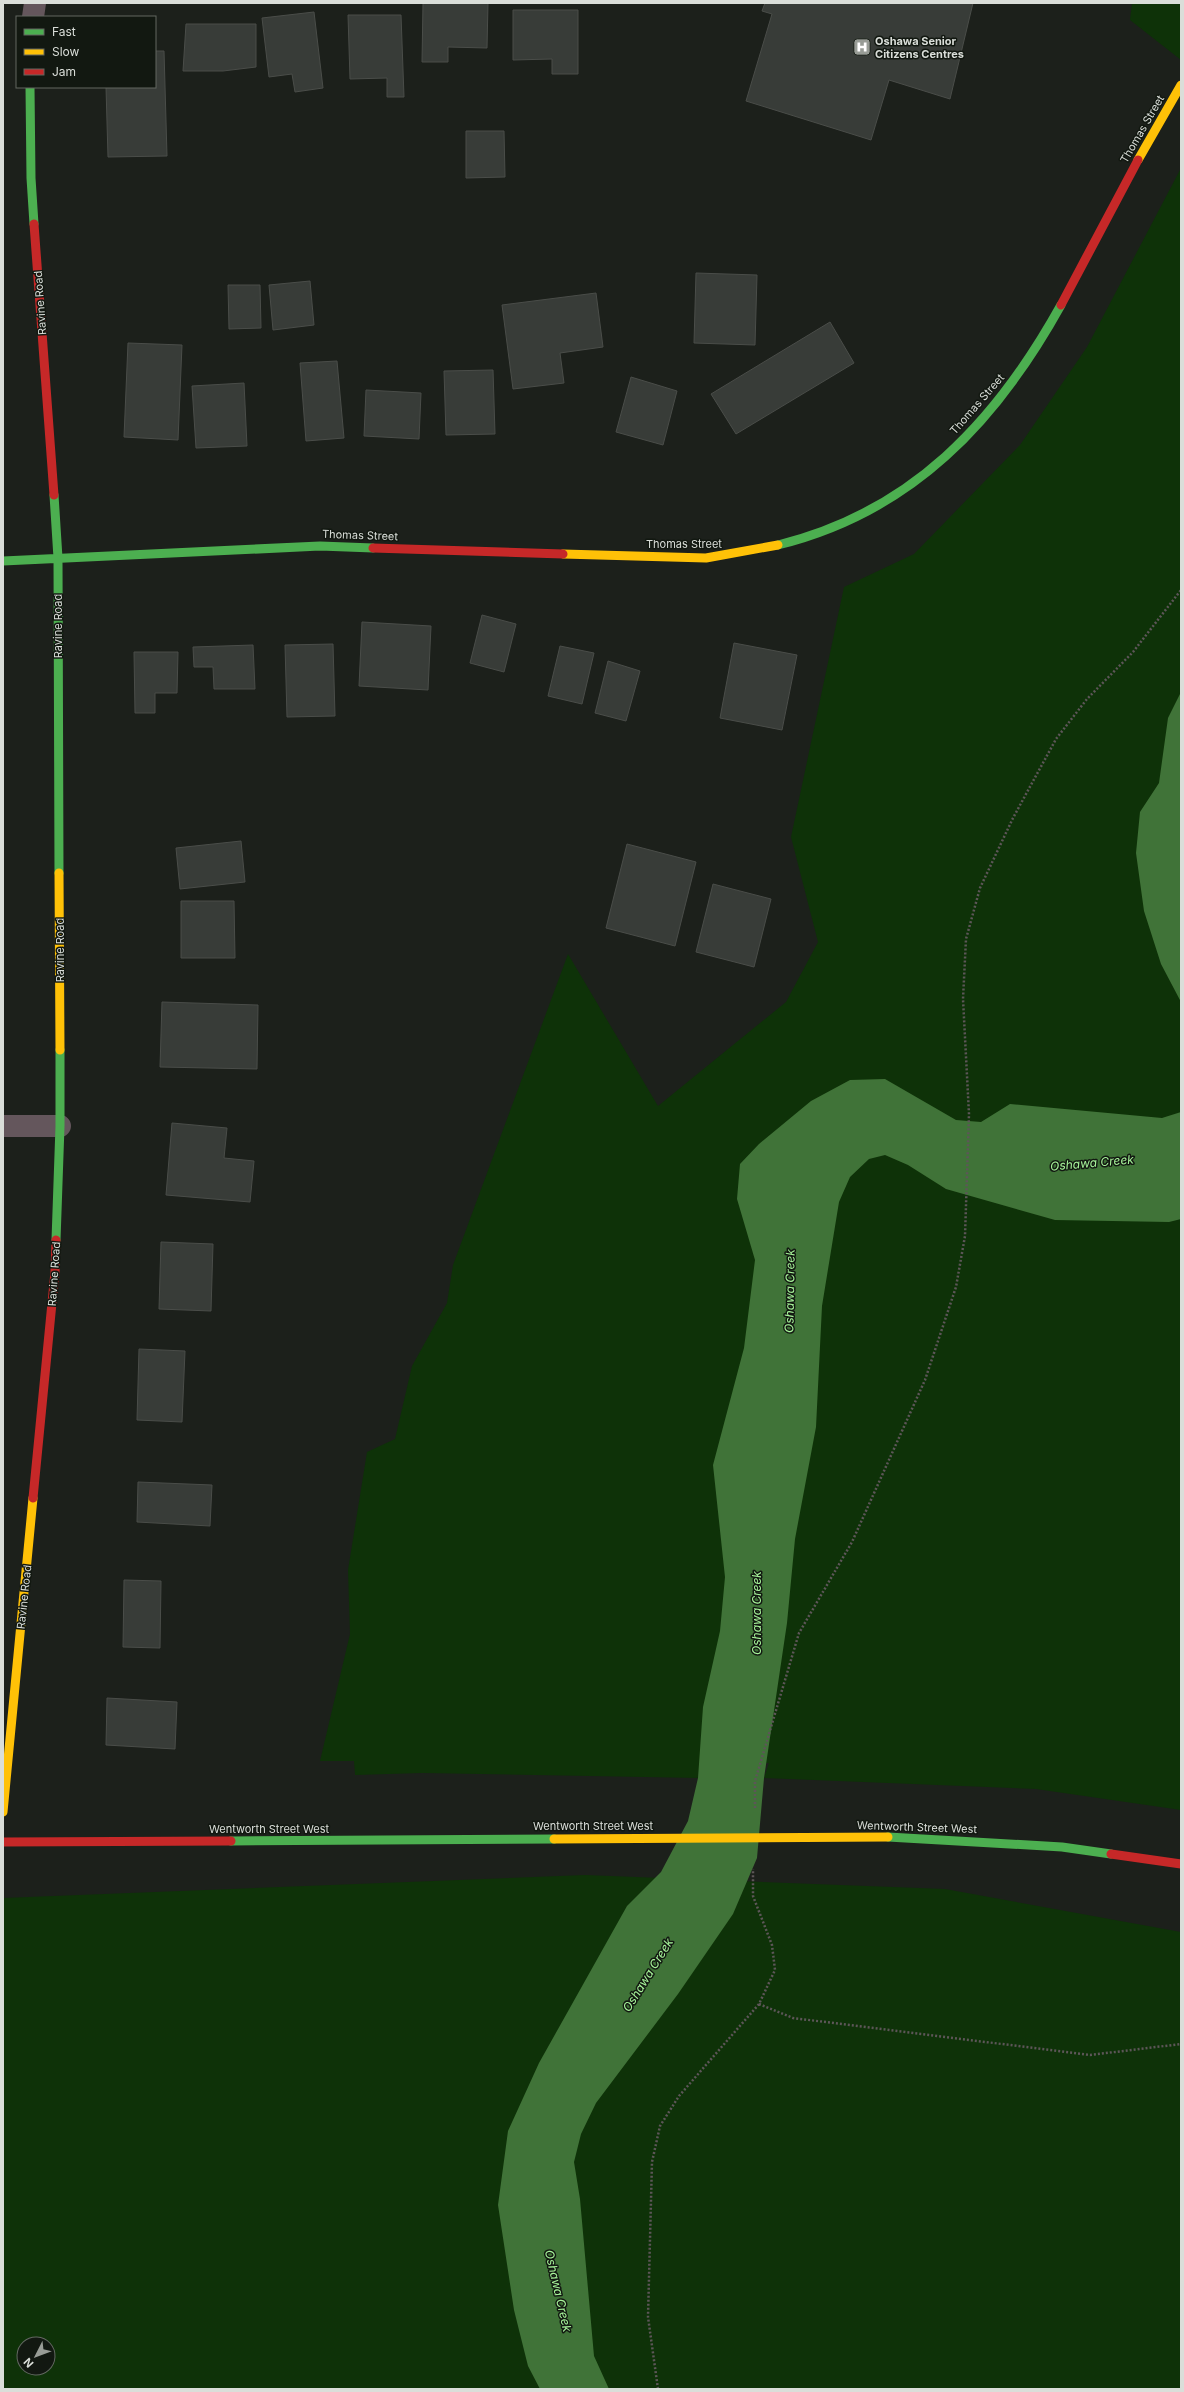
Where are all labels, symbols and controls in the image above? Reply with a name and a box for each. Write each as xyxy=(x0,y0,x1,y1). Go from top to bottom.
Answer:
legend xyxy=(16,16,156,88)
text: Fast xyxy=(52,24,76,39)
place label: Oshawa Senior Citizens Centres xyxy=(875,34,964,61)
hospital icon: Oshawa Senior Citizens Centres xyxy=(852,37,872,57)
text: Slow xyxy=(52,44,80,59)
text: Jam xyxy=(52,64,76,79)
street label: Thomas Street xyxy=(1117,92,1167,165)
street label: Ravine Road xyxy=(31,270,49,336)
street label: Thomas Street xyxy=(947,370,1007,437)
street label: Thomas Street xyxy=(322,527,399,543)
street label: Thomas Street xyxy=(646,537,722,551)
street label: Ravine Road xyxy=(51,594,65,658)
street label: Ravine Road xyxy=(53,918,67,982)
water label: Oshawa Creek xyxy=(1050,1151,1135,1174)
street label: Ravine Road xyxy=(45,1241,63,1307)
water label: Oshawa Creek xyxy=(781,1249,798,1333)
street label: Ravine Road xyxy=(14,1564,34,1630)
water label: Oshawa Creek xyxy=(749,1571,764,1655)
street label: Wentworth Street West xyxy=(857,1818,978,1836)
street label: Wentworth Street West xyxy=(533,1819,653,1833)
street label: Wentworth Street West xyxy=(209,1822,329,1836)
water label: Oshawa Creek xyxy=(619,1935,676,2014)
water label: Oshawa Creek xyxy=(542,2248,575,2334)
north arrow xyxy=(16,2336,56,2376)
text: N xyxy=(21,2355,37,2370)

